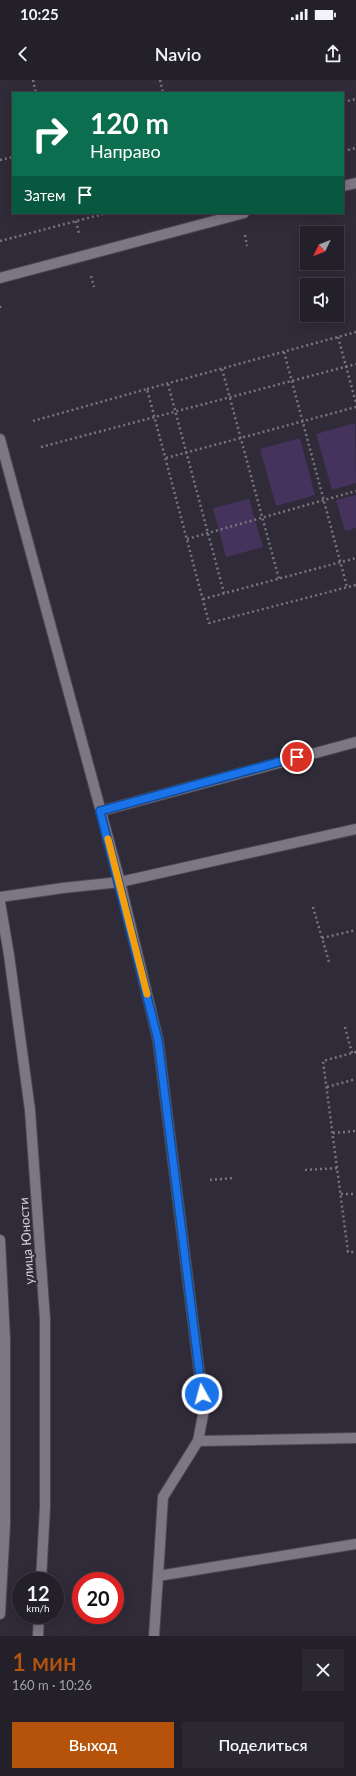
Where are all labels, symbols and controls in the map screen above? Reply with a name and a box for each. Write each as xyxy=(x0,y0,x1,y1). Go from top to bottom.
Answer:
text: 10:25 xyxy=(20,5,59,23)
icon: back xyxy=(12,43,34,65)
text: Navio xyxy=(155,43,201,65)
icon: share xyxy=(322,43,344,65)
text: 120 m xyxy=(90,106,169,140)
icon: right xyxy=(24,108,76,160)
text: Направо xyxy=(90,140,161,162)
icon: arrive xyxy=(74,184,96,206)
text: Затем xyxy=(24,186,66,204)
north arrow xyxy=(300,226,344,270)
map controls xyxy=(300,226,344,322)
button: sound xyxy=(300,278,344,322)
pin xyxy=(280,740,314,774)
icon: arrive xyxy=(286,746,308,768)
street label: улица Юности xyxy=(15,1197,37,1285)
position arrow xyxy=(181,1373,223,1415)
speed limit sign: 20 xyxy=(72,1572,124,1624)
text: 12 xyxy=(26,1581,50,1605)
text: km/h xyxy=(26,1602,50,1614)
text: 1 мин xyxy=(12,1647,76,1676)
button: close xyxy=(302,1649,344,1691)
text: 160 m · 10:26 xyxy=(12,1677,92,1693)
button: Выход xyxy=(12,1722,174,1768)
button: Поделиться xyxy=(182,1722,344,1768)

